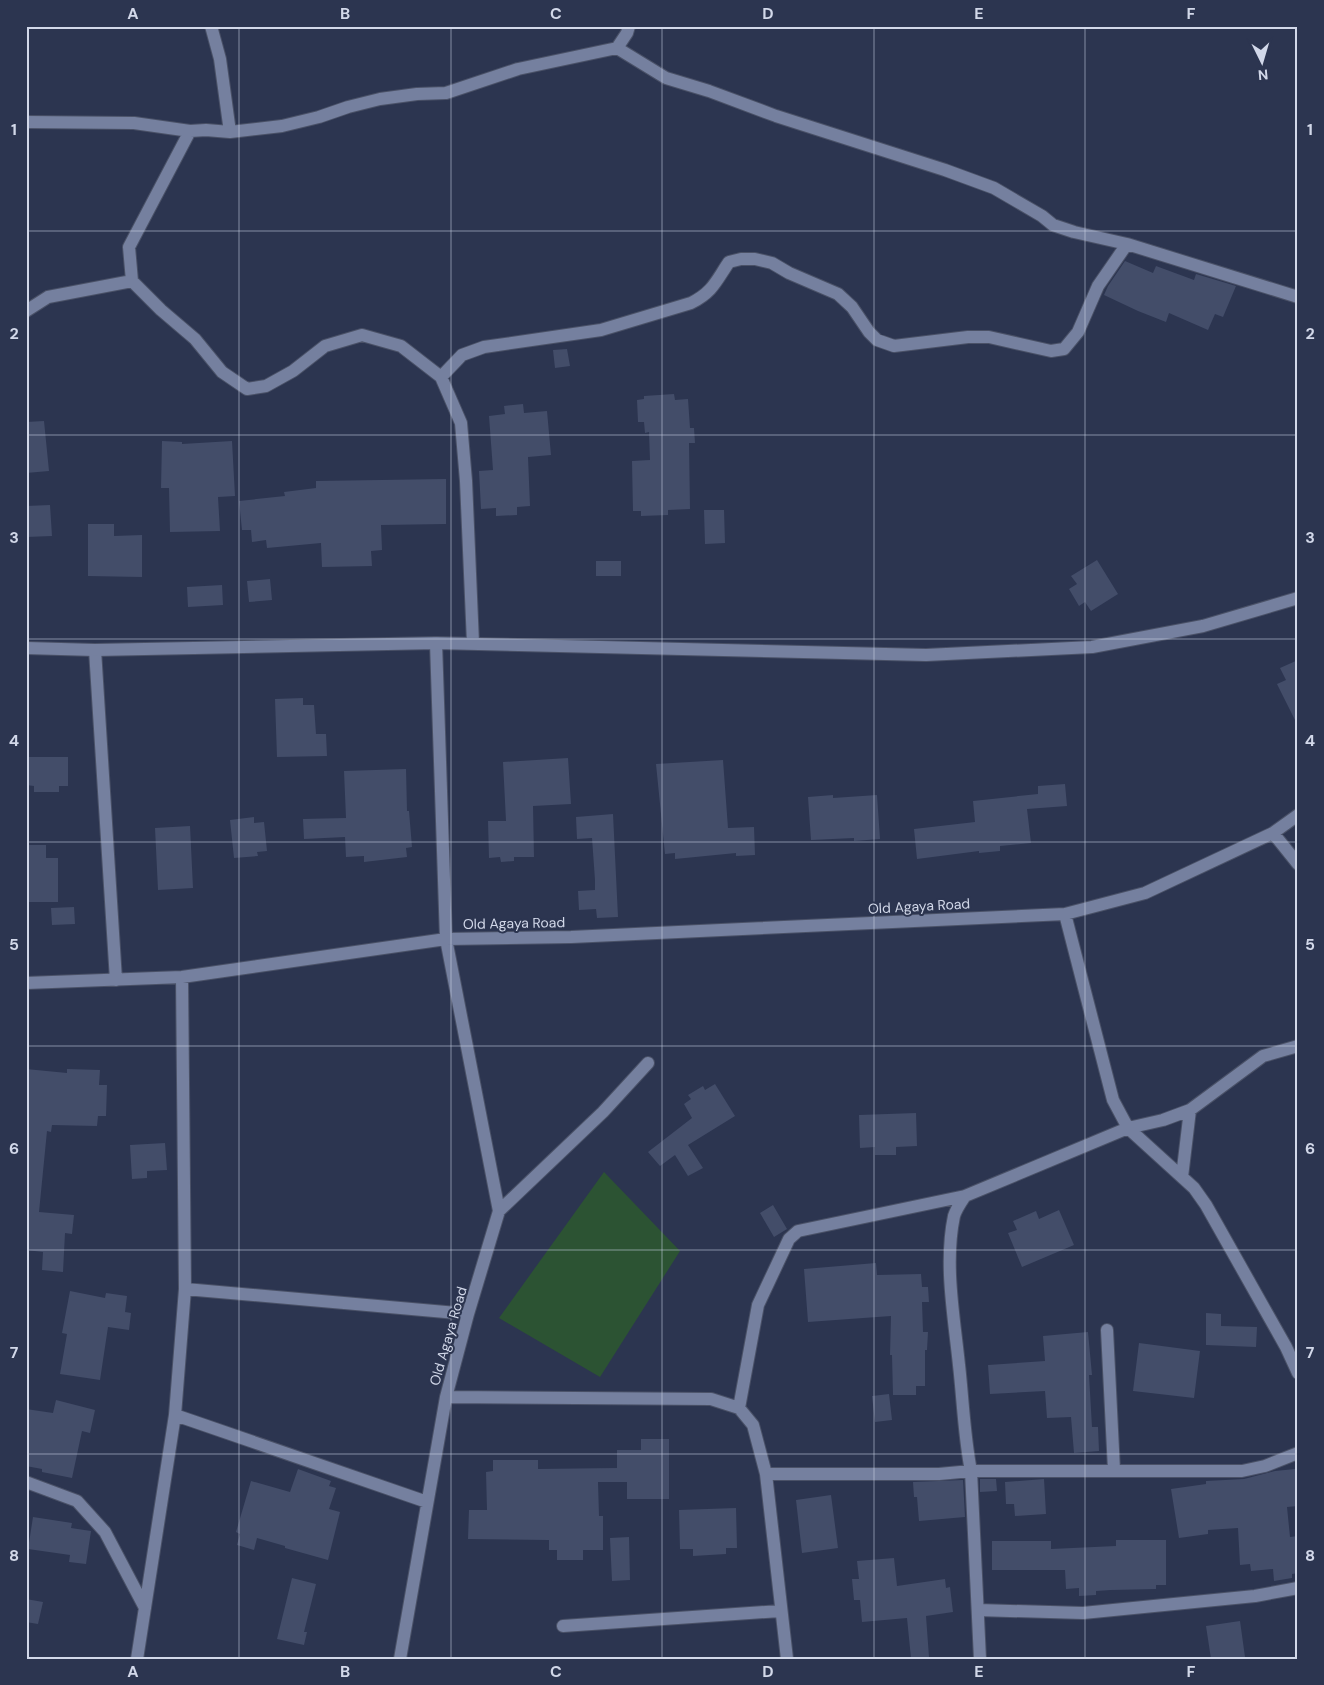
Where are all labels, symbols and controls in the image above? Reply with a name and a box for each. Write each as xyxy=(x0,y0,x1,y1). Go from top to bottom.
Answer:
text: A xyxy=(127,3,139,24)
text: B xyxy=(340,3,350,24)
text: C xyxy=(550,3,562,24)
text: D xyxy=(762,3,774,24)
text: E xyxy=(974,3,984,24)
text: F xyxy=(1187,3,1196,24)
north arrow xyxy=(1236,38,1286,88)
text: N xyxy=(1257,66,1269,84)
text: 1 xyxy=(11,119,17,140)
text: 1 xyxy=(1307,119,1313,140)
text: 2 xyxy=(9,323,19,344)
text: 2 xyxy=(1305,323,1315,344)
text: 3 xyxy=(9,527,19,548)
text: 3 xyxy=(1305,527,1315,548)
text: 4 xyxy=(9,730,19,751)
text: 4 xyxy=(1305,730,1315,751)
street label: Old Agaya Road xyxy=(867,894,971,918)
street label: Old Agaya Road xyxy=(463,913,565,933)
text: 5 xyxy=(9,934,19,955)
text: 5 xyxy=(1305,934,1315,955)
text: 6 xyxy=(9,1138,19,1159)
text: 6 xyxy=(1305,1138,1315,1159)
street label: Old Agaya Road xyxy=(425,1284,471,1388)
text: 7 xyxy=(10,1342,19,1363)
text: 7 xyxy=(1306,1342,1315,1363)
text: 8 xyxy=(9,1545,19,1566)
text: 8 xyxy=(1305,1545,1315,1566)
text: A xyxy=(127,1661,139,1682)
text: B xyxy=(340,1661,350,1682)
text: C xyxy=(550,1661,562,1682)
text: D xyxy=(762,1661,774,1682)
text: E xyxy=(974,1661,984,1682)
text: F xyxy=(1187,1661,1196,1682)

